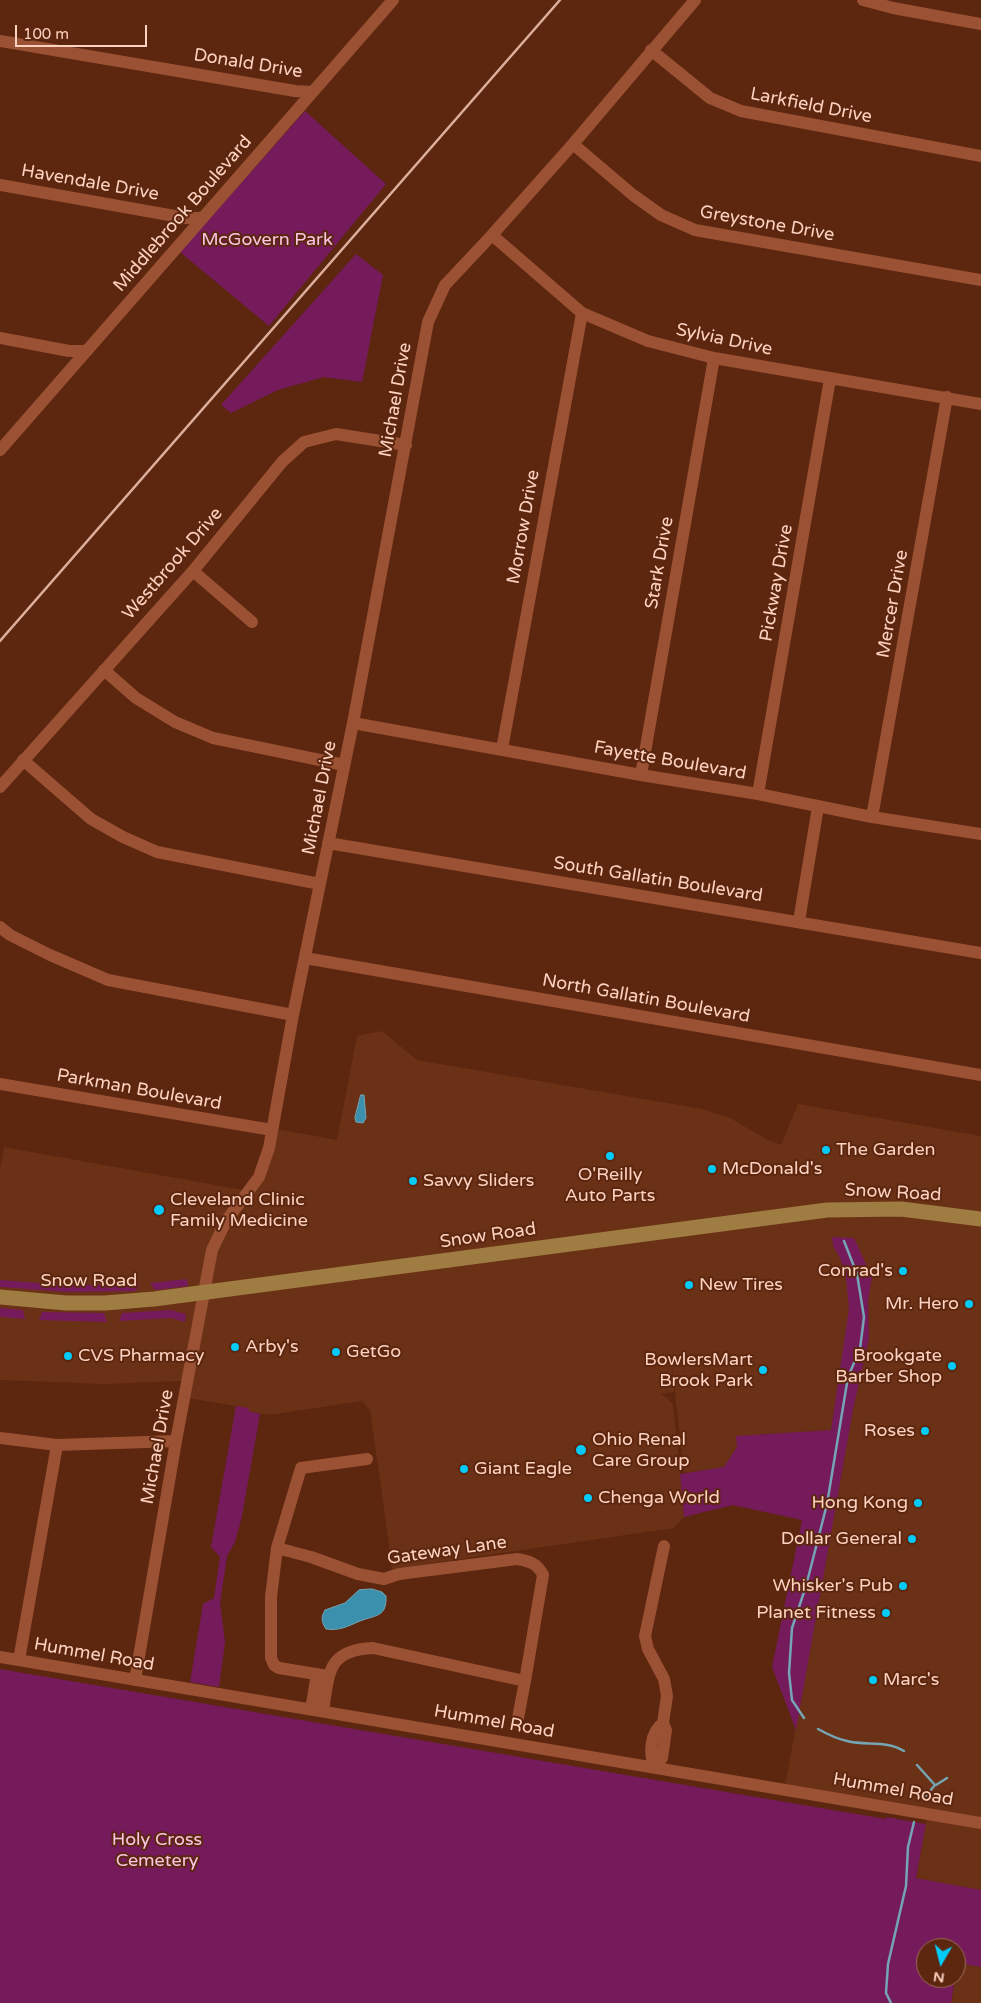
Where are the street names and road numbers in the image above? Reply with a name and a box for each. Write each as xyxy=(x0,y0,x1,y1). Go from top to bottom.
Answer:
street label: Donald Drive xyxy=(192,45,304,83)
street label: Larkfield Drive xyxy=(748,84,874,128)
street label: Middlebrook Boulevard xyxy=(109,132,257,296)
street label: Havendale Drive xyxy=(20,160,160,206)
street label: Greystone Drive xyxy=(698,202,836,246)
street label: Sylvia Drive xyxy=(674,319,774,361)
street label: Michael Drive xyxy=(375,341,417,459)
street label: Morrow Drive xyxy=(503,468,545,586)
street label: Westbrook Drive xyxy=(118,503,228,625)
street label: Stark Drive xyxy=(641,515,679,611)
street label: Pickway Drive xyxy=(756,523,798,643)
street label: Mercer Drive xyxy=(873,548,913,660)
street label: Fayette Boulevard xyxy=(592,737,748,785)
street label: Michael Drive xyxy=(298,739,342,857)
street label: South Gallatin Boulevard xyxy=(552,853,764,907)
street label: North Gallatin Boulevard xyxy=(540,970,752,1028)
street label: Parkman Boulevard xyxy=(55,1065,223,1115)
street label: Snow Road xyxy=(844,1180,942,1206)
street label: Snow Road xyxy=(439,1219,537,1253)
street label: Snow Road xyxy=(41,1270,137,1292)
street label: Michael Drive xyxy=(137,1388,179,1506)
street label: Gateway Lane xyxy=(386,1532,508,1570)
street label: Hummel Road xyxy=(32,1634,156,1676)
street label: Hummel Road xyxy=(432,1701,556,1743)
street label: Hummel Road xyxy=(831,1769,955,1811)

